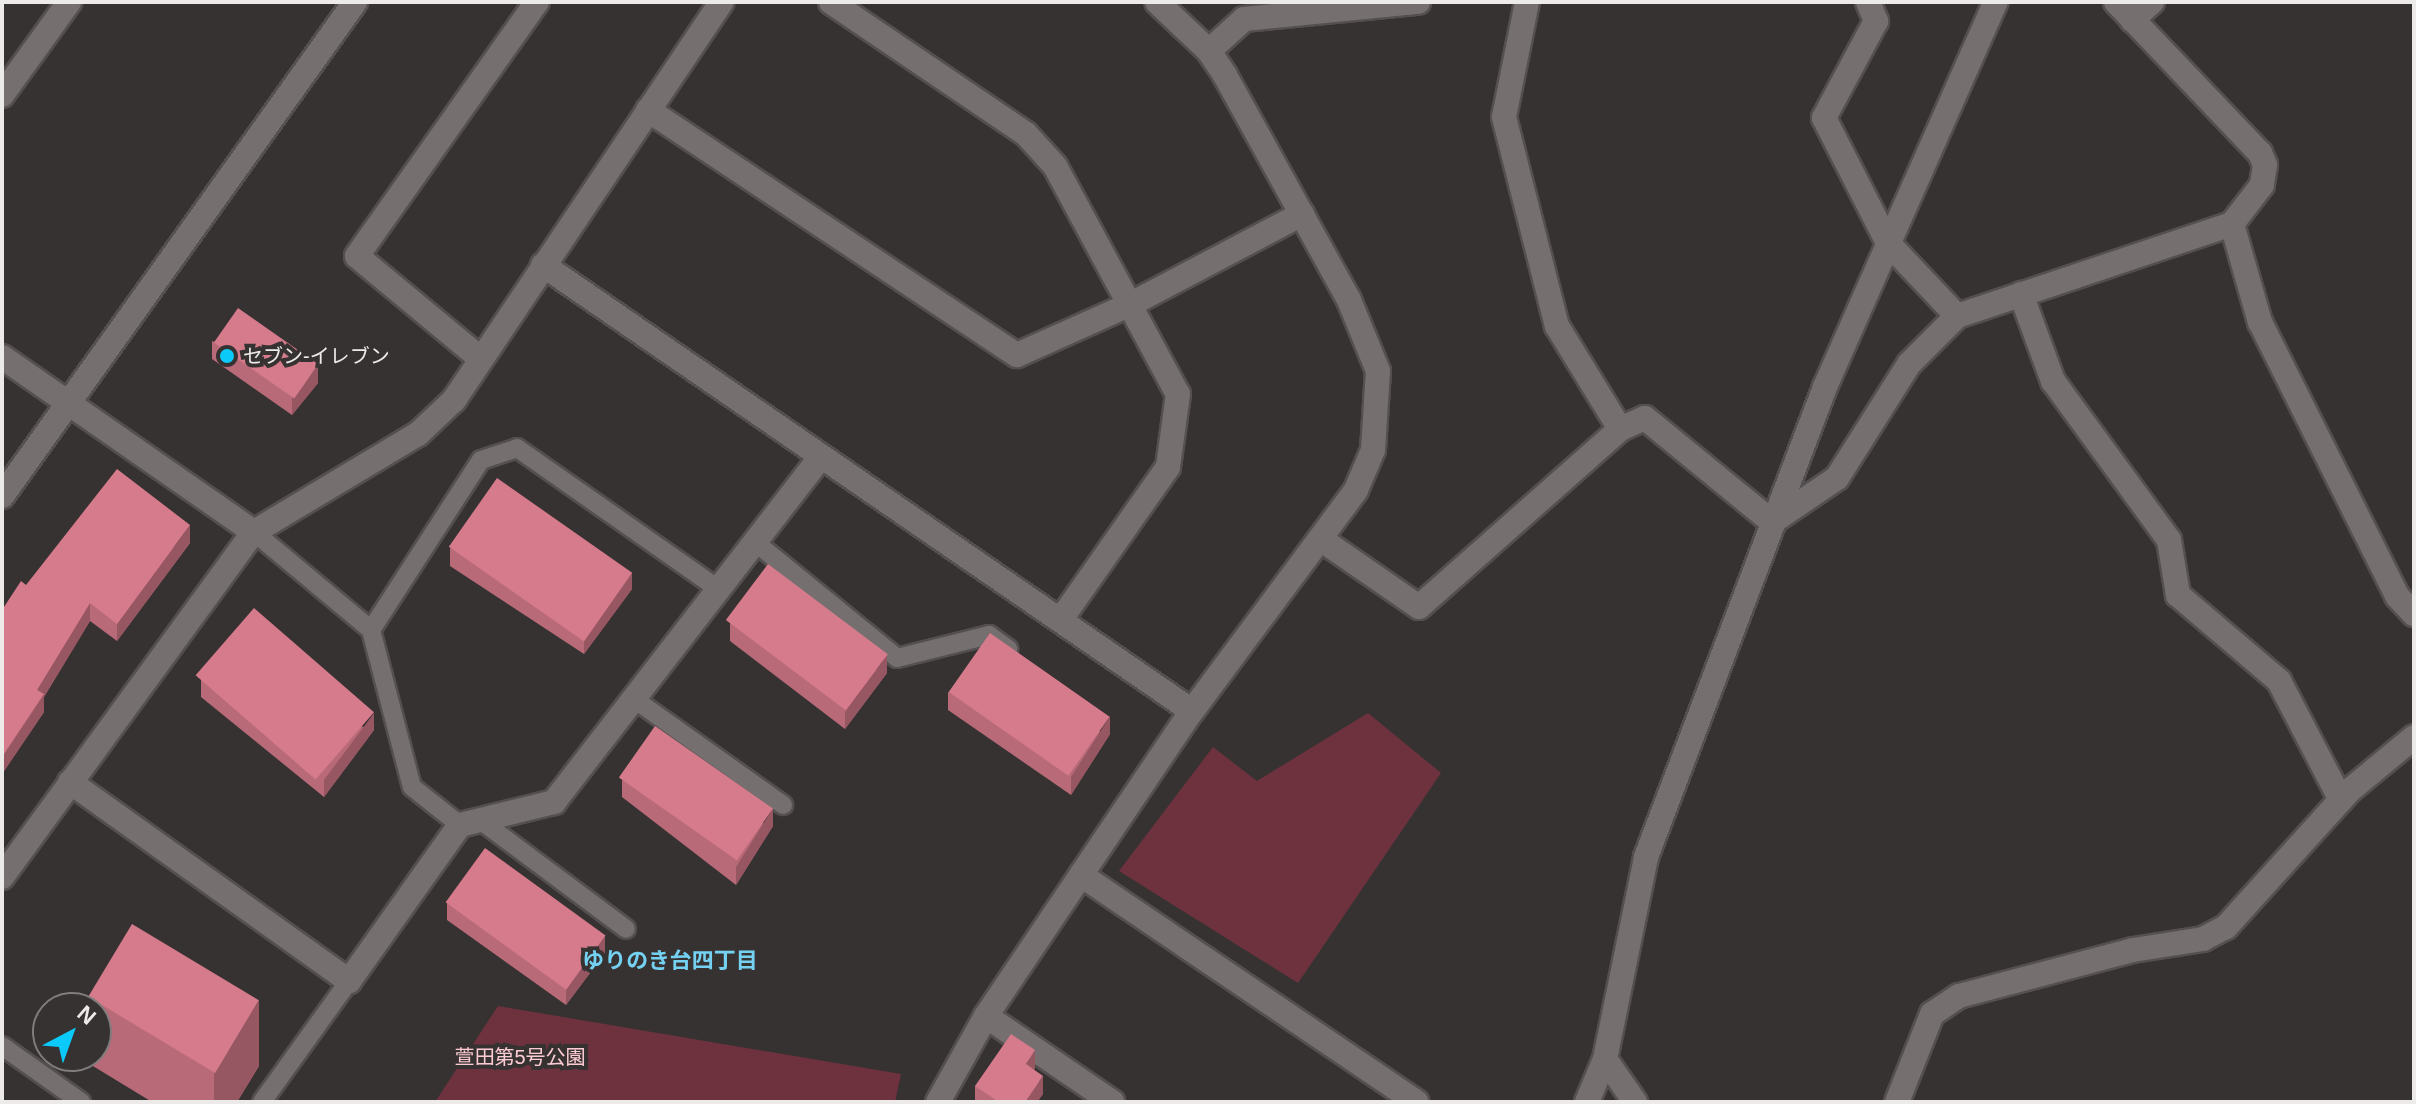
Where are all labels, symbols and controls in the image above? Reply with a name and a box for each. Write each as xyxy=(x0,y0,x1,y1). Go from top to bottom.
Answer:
place label: セブン-イレブン xyxy=(243,344,390,368)
marker: セブン-イレブン xyxy=(218,347,236,365)
district label: ゆりのき台四丁目 xyxy=(582,948,758,974)
north arrow xyxy=(32,992,112,1072)
text: N xyxy=(73,1000,101,1030)
park label: 萱田第5号公園 xyxy=(454,1045,586,1069)

